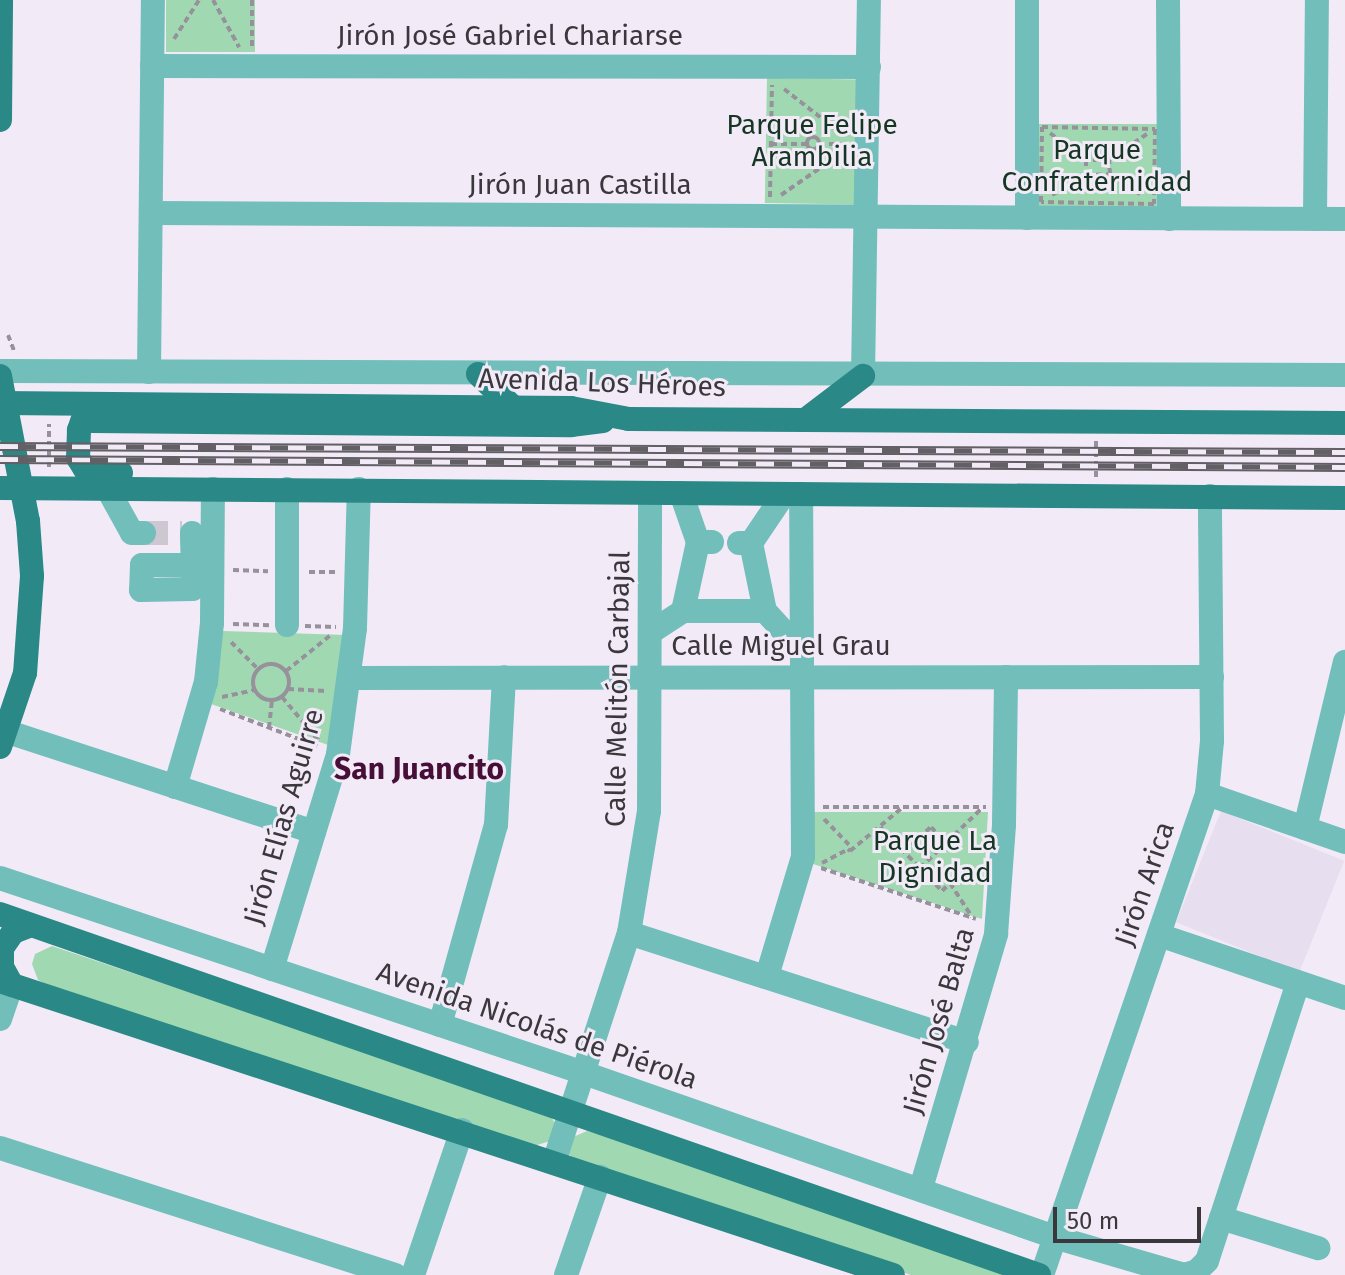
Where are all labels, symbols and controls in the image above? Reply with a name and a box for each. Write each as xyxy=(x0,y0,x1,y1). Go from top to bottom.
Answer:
street label: Jirón José Gabriel Chariarse xyxy=(337,19,683,53)
park label: Parque Felipe Arambilia xyxy=(726,108,898,174)
park label: Parque Confraternidad xyxy=(1001,133,1193,199)
street label: Jirón Juan Castilla xyxy=(468,168,692,202)
street label: Avenida Los Héroes xyxy=(478,362,726,404)
street label: Calle Melitón Carbajal xyxy=(599,551,637,827)
street label: Calle Miguel Grau xyxy=(671,629,891,663)
street label: Jirón Elías Aguirre xyxy=(237,705,331,929)
district label: San Juancito xyxy=(334,751,504,787)
street label: Jirón Arica xyxy=(1108,817,1182,951)
park label: Parque La Dignidad xyxy=(873,824,997,890)
street label: Jirón José Balta xyxy=(896,924,982,1118)
street label: Avenida Nicolás de Piérola xyxy=(372,955,702,1097)
scale bar xyxy=(1057,1191,1205,1241)
text: 50 m xyxy=(1067,1207,1119,1235)

